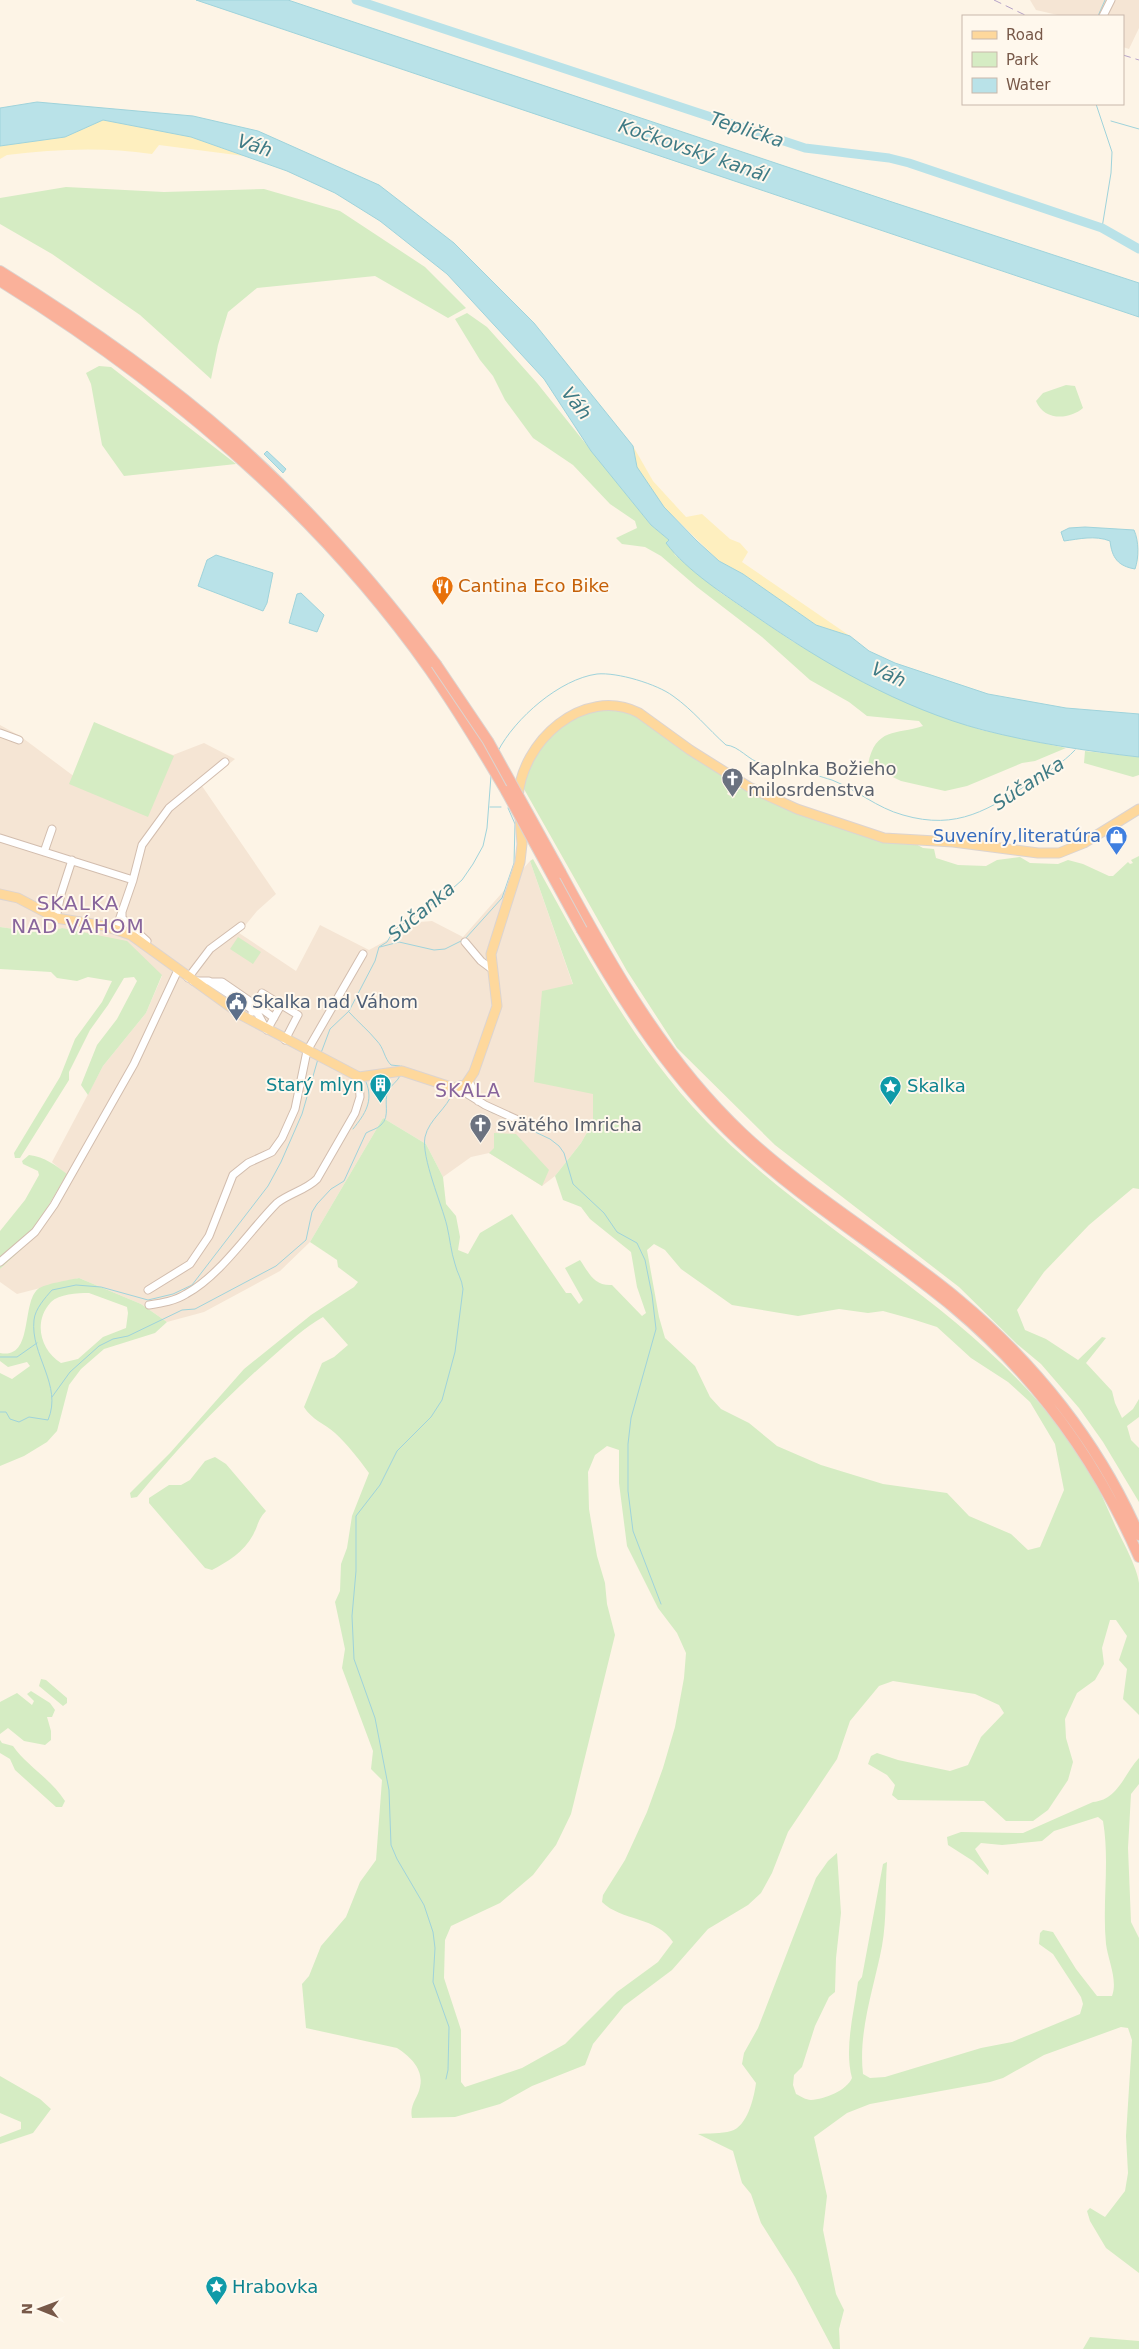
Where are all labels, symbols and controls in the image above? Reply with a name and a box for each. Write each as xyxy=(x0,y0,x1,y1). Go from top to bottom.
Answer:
legend xyxy=(962,15,1124,105)
text: Road xyxy=(1006,26,1044,44)
text: Park xyxy=(1006,51,1039,69)
text: Water xyxy=(1006,76,1051,94)
water label: Teplička xyxy=(707,107,787,151)
water label: Kočkovský kanál xyxy=(616,114,773,186)
water label: Váh xyxy=(235,129,275,161)
water label: Váh xyxy=(557,382,597,424)
restaurant icon: Cantina Eco Bike xyxy=(430,574,454,605)
place label: Cantina Eco Bike xyxy=(458,575,609,596)
water label: Váh xyxy=(868,657,910,691)
water label: Súčanka xyxy=(988,752,1068,814)
place label: Kaplnka Božieho milosrdenstva xyxy=(748,758,897,800)
church icon: Kaplnka Božieho milosrdenstva xyxy=(720,767,744,798)
shop icon: Suveníry,literatúra xyxy=(1105,824,1129,855)
place label: Suveníry,literatúra xyxy=(933,825,1101,846)
water label: Súčanka xyxy=(383,877,459,945)
district label: SKALKA NAD VÁHOM xyxy=(11,891,145,938)
public building icon: Skalka nad Váhom xyxy=(224,990,248,1021)
place label: Skalka nad Váhom xyxy=(252,991,418,1012)
building icon: Starý mlyn xyxy=(368,1073,392,1104)
place label: Starý mlyn xyxy=(266,1074,364,1095)
place icon: Skalka xyxy=(879,1074,903,1105)
place label: Skalka xyxy=(907,1075,966,1096)
district label: SKALA xyxy=(435,1079,501,1101)
church icon: svätého Imricha xyxy=(469,1113,493,1144)
place label: svätého Imricha xyxy=(497,1114,642,1135)
place icon: Hrabovka xyxy=(204,2275,228,2306)
place label: Hrabovka xyxy=(232,2276,318,2297)
north arrow xyxy=(15,2284,65,2334)
text: N xyxy=(19,2303,35,2315)

